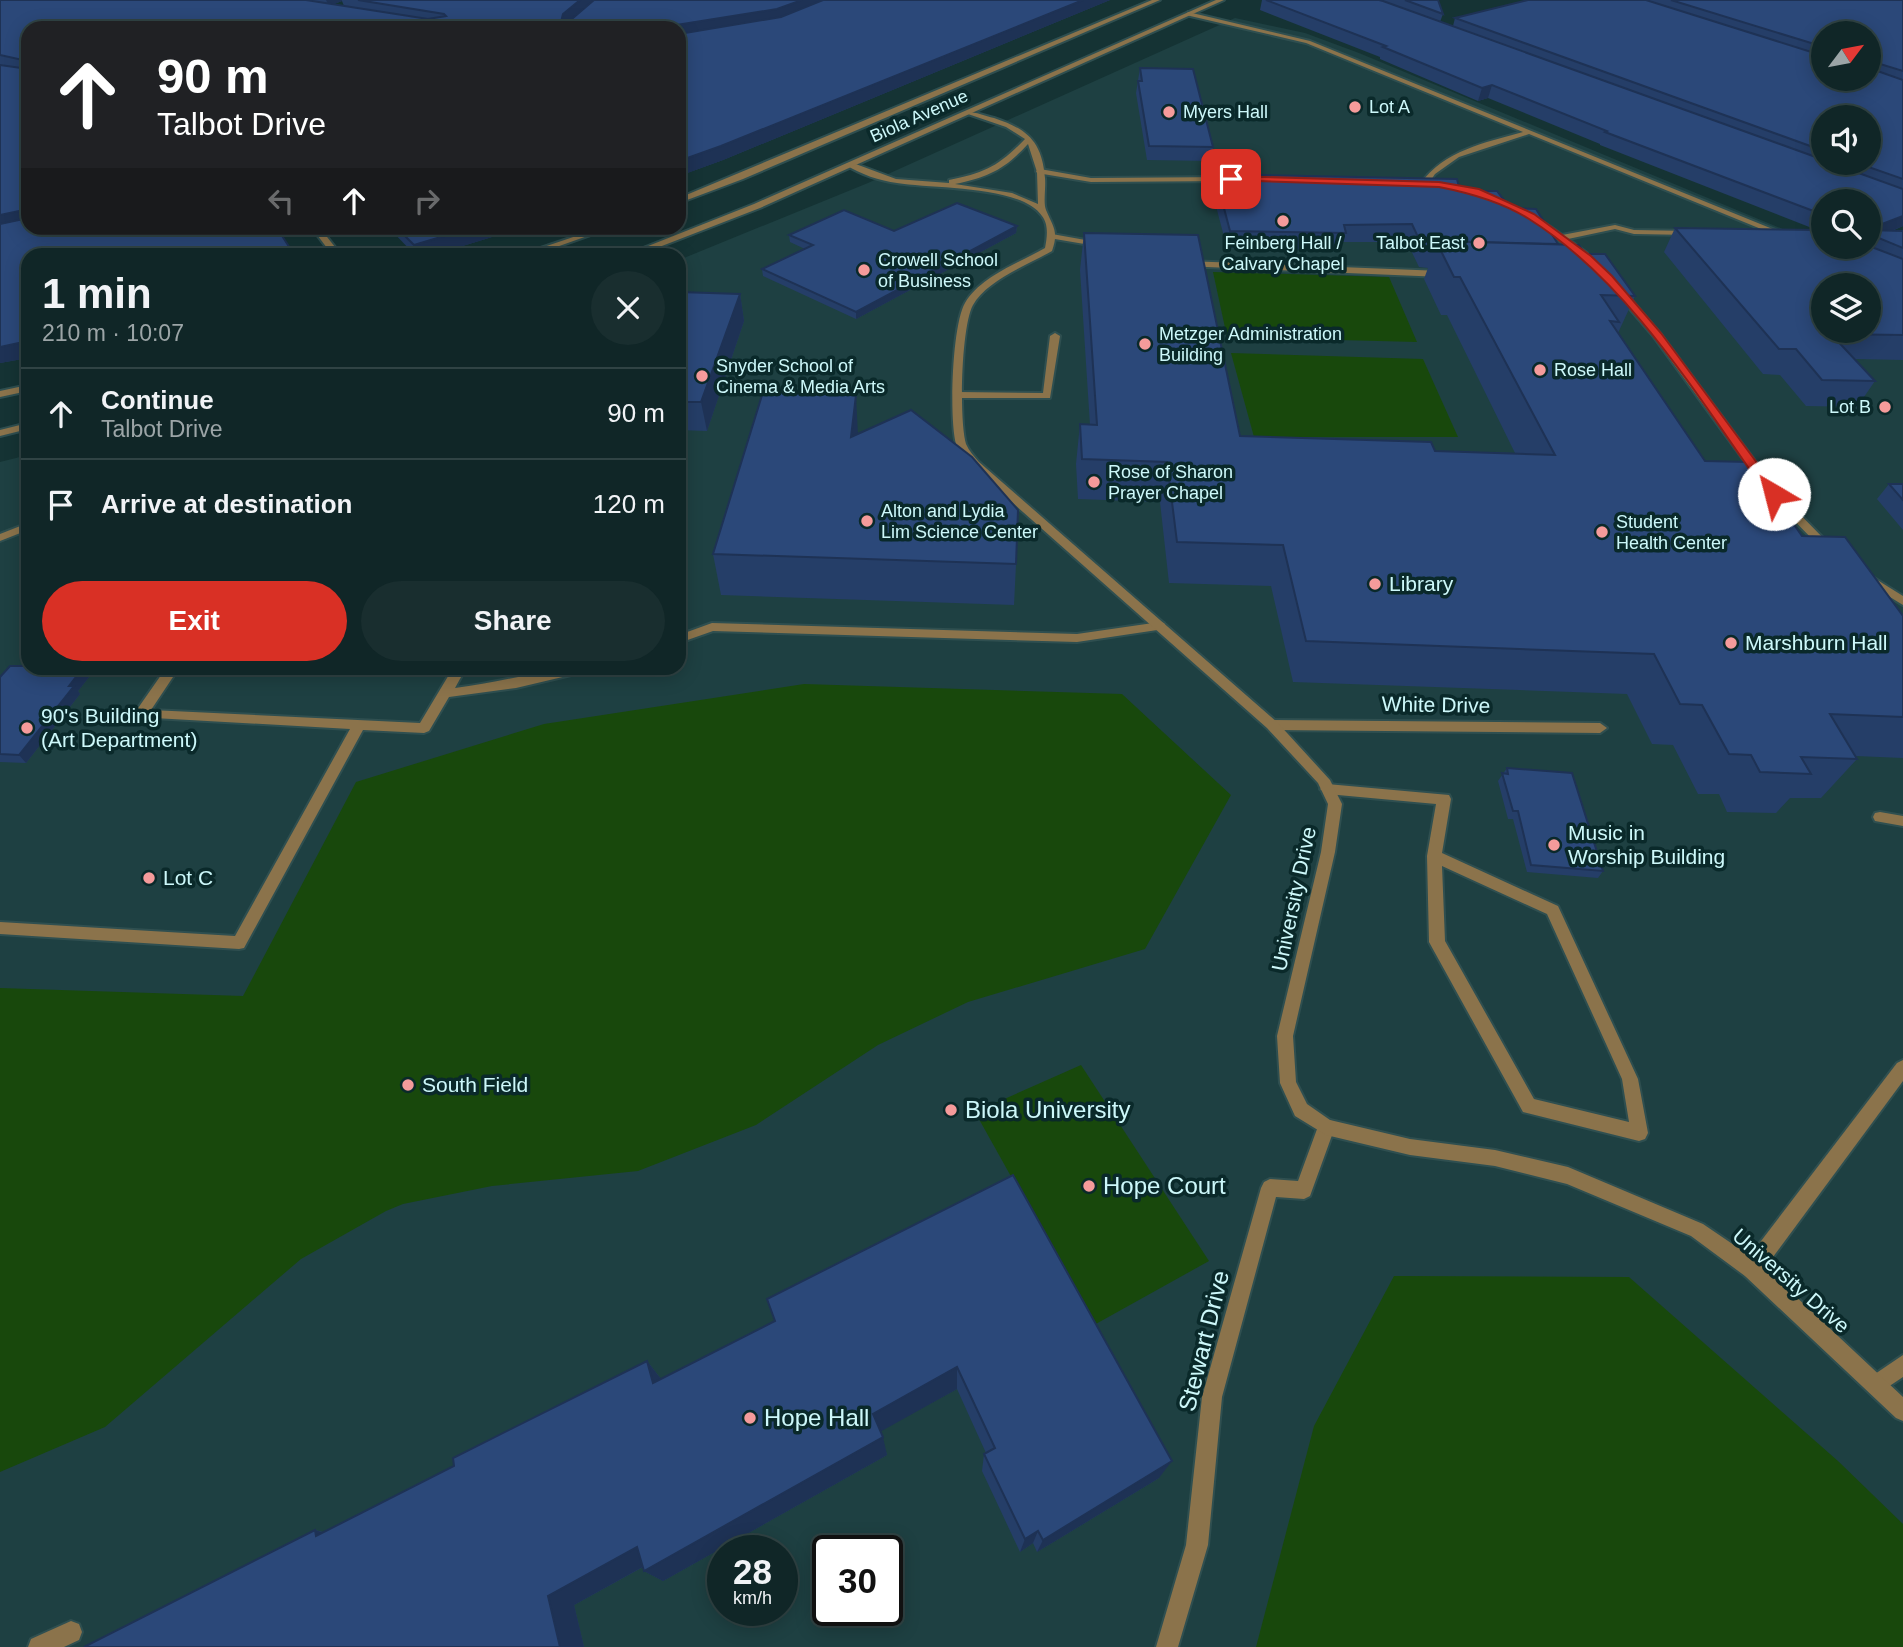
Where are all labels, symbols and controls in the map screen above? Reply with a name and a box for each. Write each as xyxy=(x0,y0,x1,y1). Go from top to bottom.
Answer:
north arrow xyxy=(1811,21,1881,91)
map controls xyxy=(1811,21,1881,343)
icon: ahead xyxy=(42,49,133,140)
text: 90 m xyxy=(157,49,269,103)
street label: Biola Avenue xyxy=(867,86,971,146)
place label: Lot A xyxy=(1369,97,1410,117)
marker: Lot A xyxy=(1347,99,1363,115)
place label: Myers Hall xyxy=(1183,102,1268,122)
marker: Myers Hall xyxy=(1161,104,1177,120)
button: sound xyxy=(1811,105,1881,175)
text: Talbot Drive xyxy=(157,106,326,142)
pin xyxy=(1201,149,1261,209)
icon: arrive xyxy=(1212,160,1250,198)
icon: left xyxy=(262,182,300,220)
icon: ahead xyxy=(335,182,373,220)
icon: right xyxy=(408,182,446,220)
button: search xyxy=(1811,189,1881,259)
marker: Feinberg Hall / Calvary Chapel xyxy=(1275,213,1291,229)
place label: Feinberg Hall / Calvary Chapel xyxy=(1221,233,1345,274)
place label: Talbot East xyxy=(1376,233,1465,253)
marker: Talbot East xyxy=(1471,235,1487,251)
place label: Crowell School of Business xyxy=(878,250,998,291)
marker: Crowell School of Business xyxy=(856,262,872,278)
text: 1 min xyxy=(42,270,152,317)
button: close xyxy=(591,271,665,345)
button: layers xyxy=(1811,273,1881,343)
text: 210 m · 10:07 xyxy=(42,320,184,346)
place label: Metzger Administration Building xyxy=(1159,324,1342,365)
marker: Metzger Administration Building xyxy=(1137,336,1153,352)
place label: Snyder School of Cinema & Media Arts xyxy=(716,356,885,397)
place label: Rose Hall xyxy=(1554,360,1632,380)
marker: Rose Hall xyxy=(1532,362,1548,378)
marker: Snyder School of Cinema & Media Arts xyxy=(694,368,710,384)
text: Continue xyxy=(101,385,214,415)
icon: ahead xyxy=(42,395,80,433)
place label: Lot B xyxy=(1829,397,1871,417)
text: 90 m xyxy=(607,398,665,428)
marker: Lot B xyxy=(1877,399,1893,415)
text: Talbot Drive xyxy=(101,416,222,442)
position arrow xyxy=(1737,457,1811,531)
place label: Rose of Sharon Prayer Chapel xyxy=(1108,462,1233,503)
marker: Rose of Sharon Prayer Chapel xyxy=(1086,474,1102,490)
icon: arrive xyxy=(42,486,80,524)
text: Arrive at destination xyxy=(101,489,352,519)
text: 120 m xyxy=(593,489,665,519)
place label: Alton and Lydia Lim Science Center xyxy=(881,501,1038,542)
place label: Student Health Center xyxy=(1616,512,1727,553)
marker: Alton and Lydia Lim Science Center xyxy=(859,513,875,529)
marker: Student Health Center xyxy=(1594,524,1610,540)
place label: Library xyxy=(1389,572,1454,595)
marker: Library xyxy=(1367,576,1383,592)
button: Exit xyxy=(42,581,347,661)
button: Share xyxy=(361,581,665,661)
place label: Marshburn Hall xyxy=(1745,631,1887,654)
marker: Marshburn Hall xyxy=(1723,635,1739,651)
street label: White Drive xyxy=(1382,692,1490,717)
place label: 90's Building (Art Department) xyxy=(41,704,197,751)
marker: 90's Building (Art Department) xyxy=(19,720,35,736)
place label: Music in Worship Building xyxy=(1568,821,1725,868)
street label: University Drive xyxy=(1267,825,1320,973)
marker: Music in Worship Building xyxy=(1546,837,1562,853)
place label: Lot C xyxy=(163,866,213,889)
marker: Lot C xyxy=(141,870,157,886)
place label: South Field xyxy=(422,1073,528,1096)
marker: South Field xyxy=(400,1077,416,1093)
place label: Biola University xyxy=(965,1096,1130,1123)
marker: Biola University xyxy=(943,1102,959,1118)
place label: Hope Court xyxy=(1103,1172,1226,1199)
marker: Hope Court xyxy=(1081,1178,1097,1194)
street label: University Drive xyxy=(1728,1224,1854,1338)
street label: Stewart Drive xyxy=(1173,1268,1234,1414)
place label: Hope Hall xyxy=(764,1404,869,1431)
marker: Hope Hall xyxy=(742,1410,758,1426)
speed limit sign: 30 xyxy=(812,1535,903,1626)
text: 28 xyxy=(733,1552,772,1591)
text: km/h xyxy=(733,1588,772,1608)

